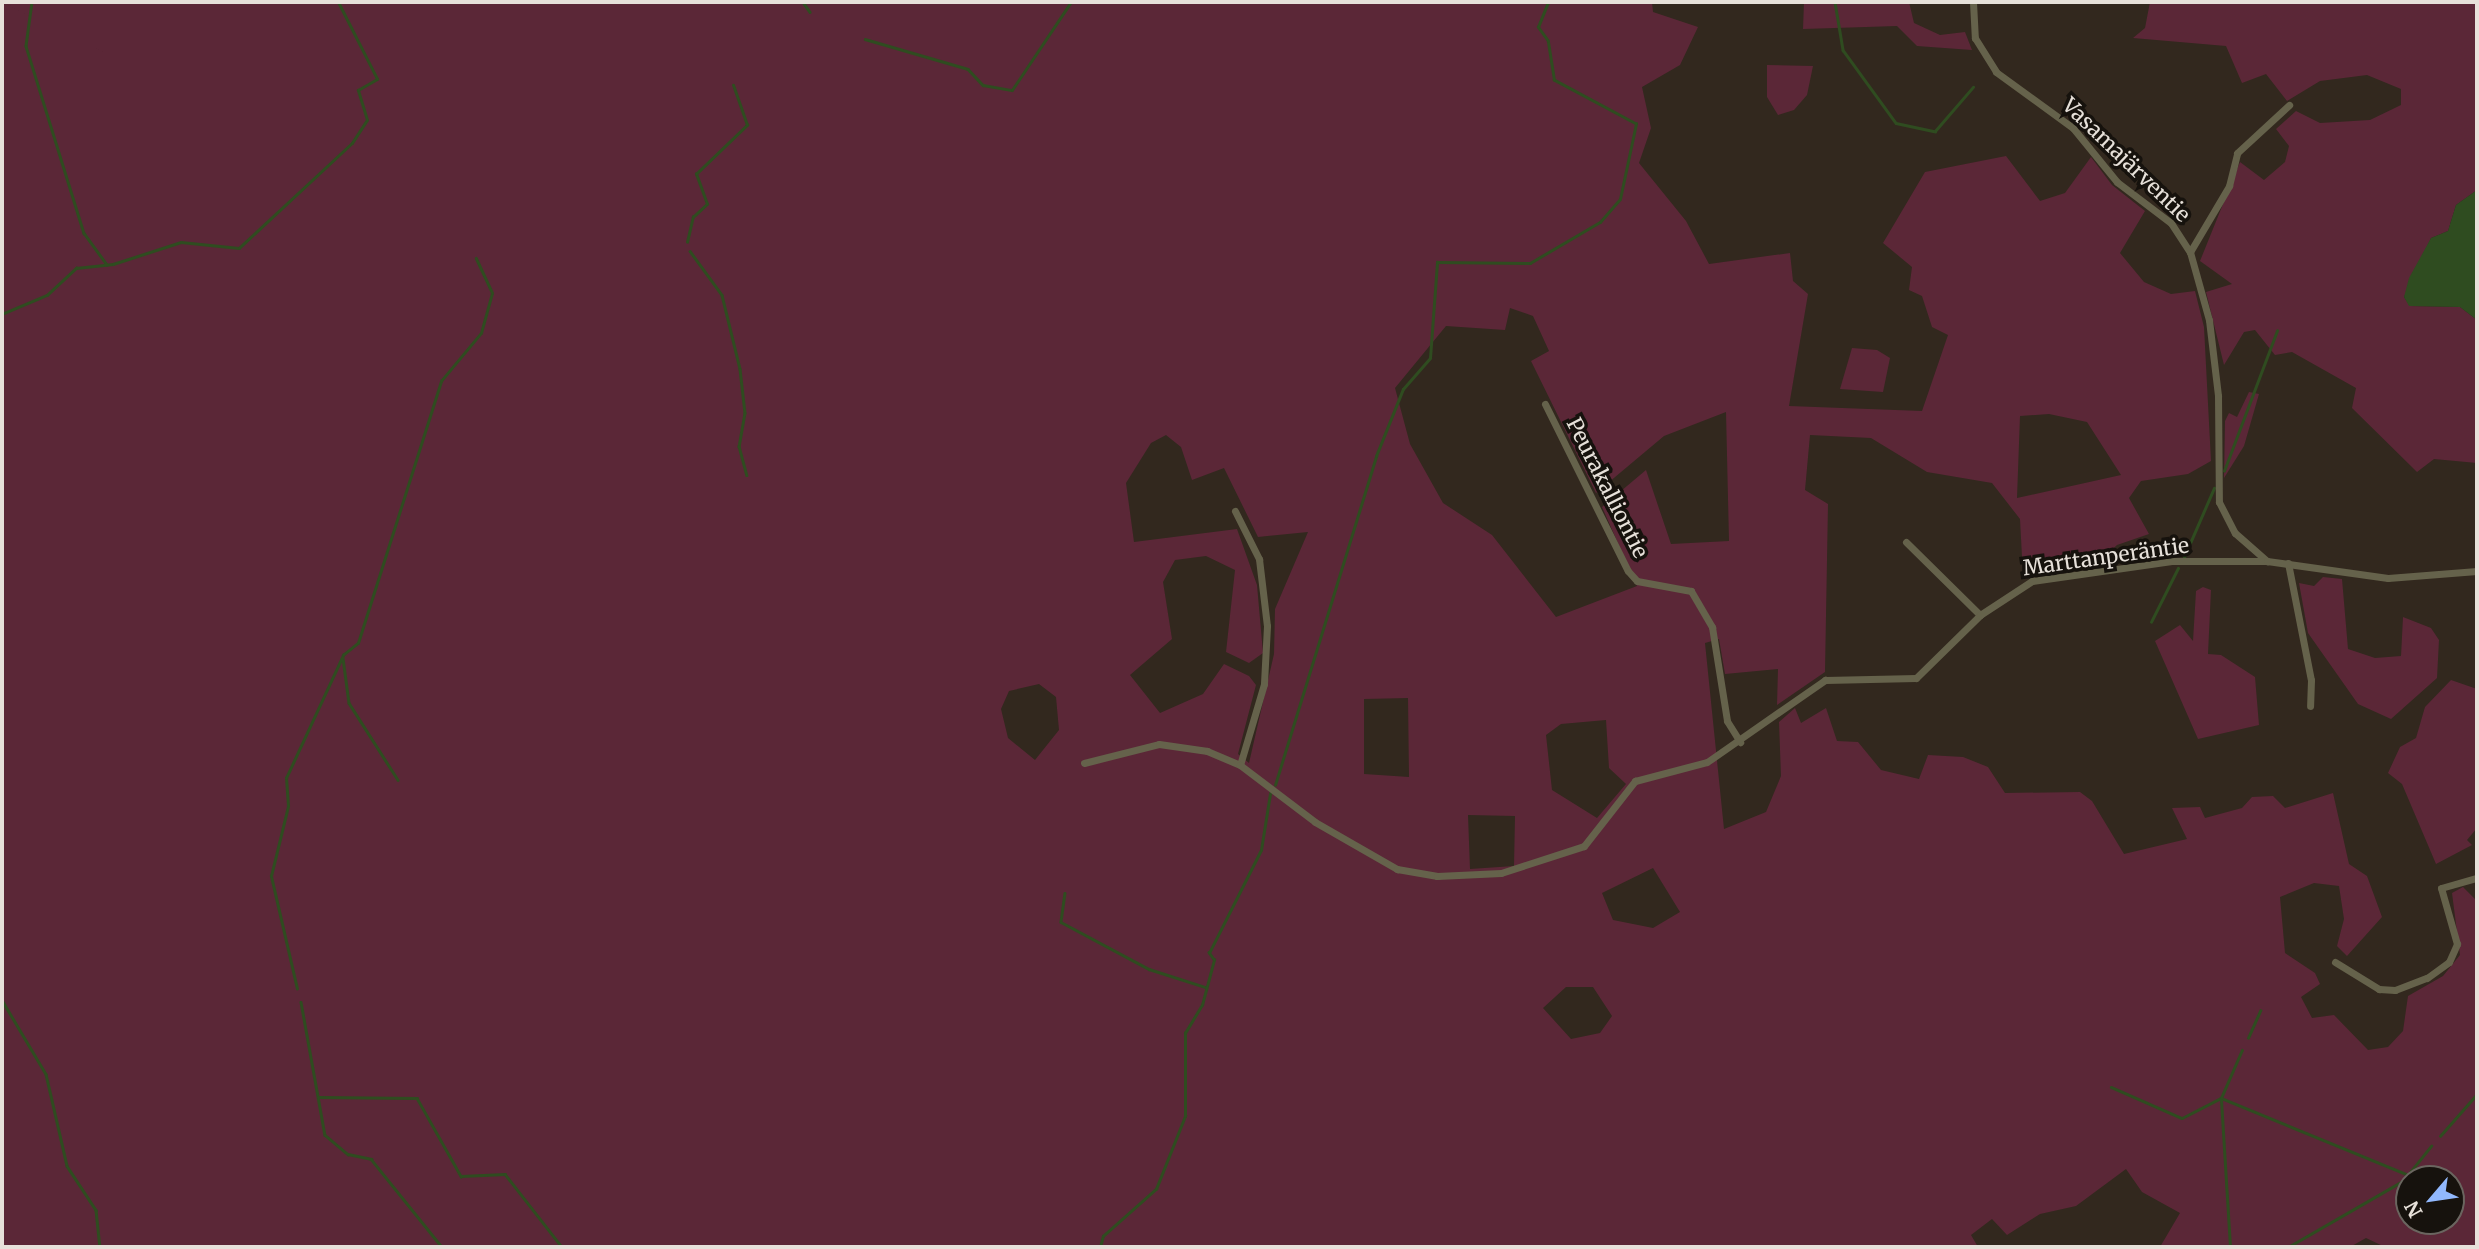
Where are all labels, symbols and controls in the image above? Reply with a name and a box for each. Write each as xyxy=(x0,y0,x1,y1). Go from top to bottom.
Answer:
street label: Vasamajärventie xyxy=(2057,93,2195,227)
street label: Peurakalliontie xyxy=(1561,414,1653,562)
street label: Marttanperäntie xyxy=(2021,533,2191,581)
north arrow xyxy=(2395,1165,2465,1235)
text: N xyxy=(2399,1197,2428,1222)

